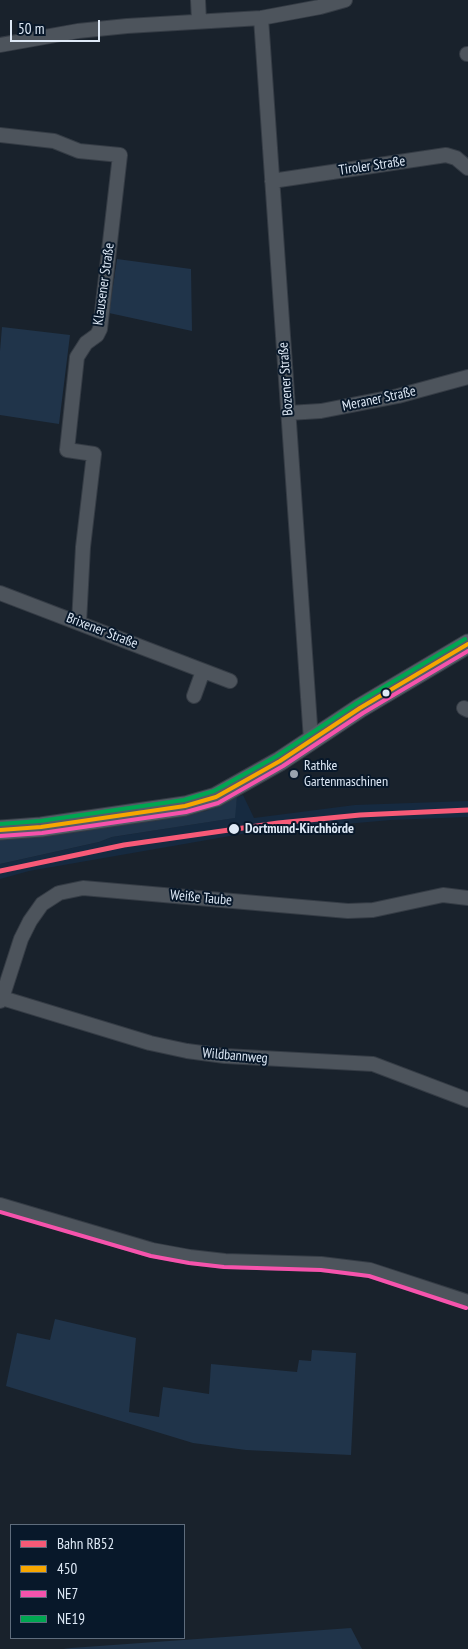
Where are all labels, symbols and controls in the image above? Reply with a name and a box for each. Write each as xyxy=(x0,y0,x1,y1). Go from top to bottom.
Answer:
scale bar xyxy=(12,10,102,42)
text: 50 m xyxy=(18,19,44,38)
street label: Tiroler Straße xyxy=(338,153,406,179)
street label: Klausener Straße xyxy=(90,242,118,326)
street label: Bozener Straße xyxy=(275,342,297,416)
street label: Meraner Straße xyxy=(341,383,417,415)
street label: Brixener Straße xyxy=(64,610,140,652)
unlabelled marker xyxy=(381,688,391,698)
place label: Rathke Gartenmaschinen xyxy=(304,758,388,790)
marker: Rathke Gartenmaschinen xyxy=(288,768,300,780)
place label: Dortmund-Kirchhörde xyxy=(245,821,354,837)
marker: Dortmund-Kirchhörde xyxy=(227,822,241,836)
street label: Weiße Taube xyxy=(169,887,233,909)
street label: Wildbannweg xyxy=(202,1045,268,1067)
legend xyxy=(10,1524,185,1639)
text: Bahn RB52 xyxy=(57,1534,114,1553)
text: 450 xyxy=(57,1559,77,1578)
text: NE7 xyxy=(57,1584,78,1603)
text: NE19 xyxy=(57,1609,85,1628)

